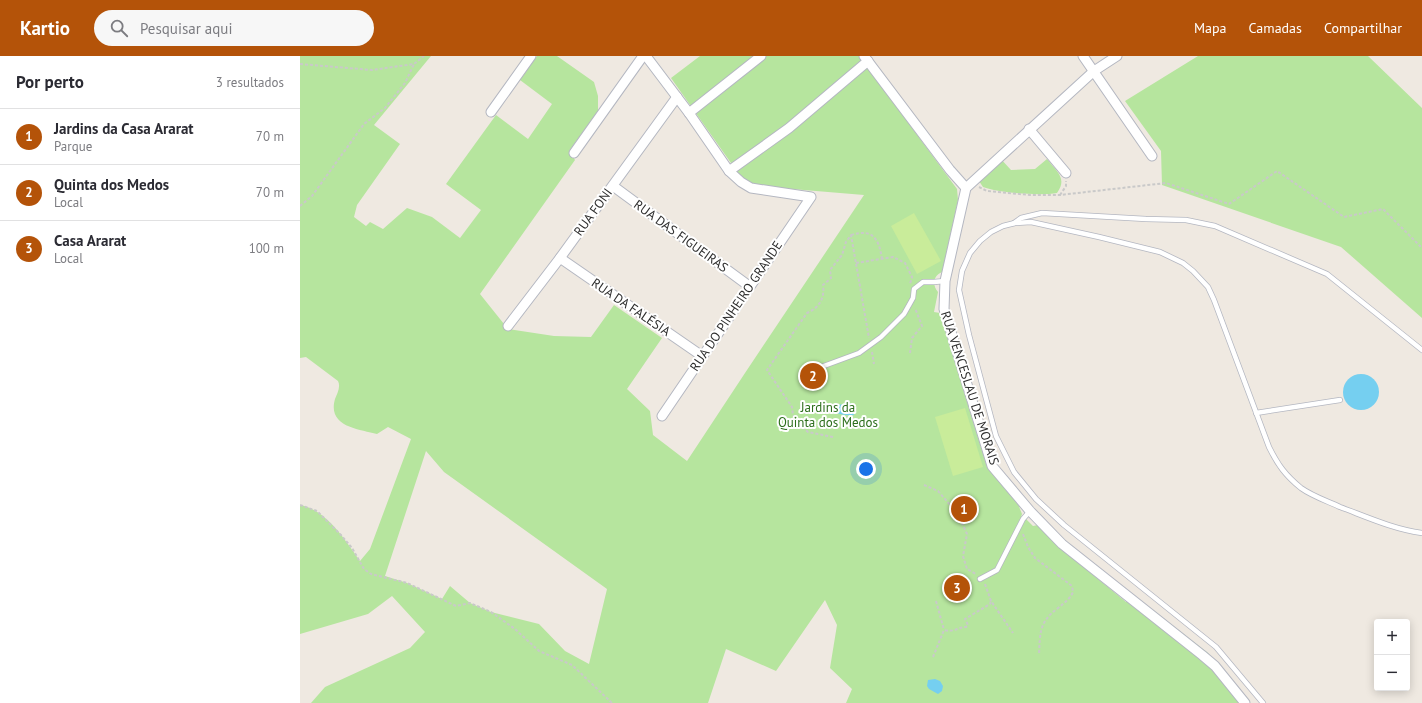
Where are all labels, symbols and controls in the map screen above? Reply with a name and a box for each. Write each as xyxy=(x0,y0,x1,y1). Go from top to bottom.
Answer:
search box xyxy=(94,10,374,46)
text: Kartio xyxy=(20,16,70,40)
icon: search xyxy=(108,17,130,39)
text: Pesquisar aqui xyxy=(140,19,232,38)
text: Mapa xyxy=(1194,19,1227,37)
text: Camadas xyxy=(1249,19,1302,37)
text: Compartilhar xyxy=(1324,19,1402,37)
text: Por perto xyxy=(16,71,84,93)
text: 3 resultados xyxy=(216,74,284,91)
text: Jardins da Casa Ararat xyxy=(54,119,194,138)
text: 1 xyxy=(25,128,33,145)
text: 70 m xyxy=(256,128,284,145)
text: Parque xyxy=(54,138,92,155)
text: Quinta dos Medos xyxy=(54,175,169,194)
text: 2 xyxy=(25,184,33,201)
text: 70 m xyxy=(256,184,284,201)
street label: RUA FONI xyxy=(570,185,616,239)
text: Local xyxy=(54,194,83,211)
street label: RUA DAS FIGUEIRAS xyxy=(630,196,732,276)
text: Casa Ararat xyxy=(54,231,126,250)
street label: RUA DO PINHEIRO GRANDE xyxy=(686,238,786,374)
text: 3 xyxy=(25,240,33,257)
text: 100 m xyxy=(249,240,284,257)
text: Local xyxy=(54,250,83,267)
street label: RUA DA FALÉSIA xyxy=(588,274,674,340)
street label: RUA VENCESLAU DE MORAIS xyxy=(937,309,1003,467)
pin: 2 xyxy=(800,361,826,391)
park label: Jardins da Quinta dos Medos xyxy=(778,399,878,431)
your location xyxy=(856,459,876,479)
pin: 1 xyxy=(951,494,977,524)
pin: 3 xyxy=(944,573,970,603)
map controls xyxy=(1374,619,1410,691)
button: + xyxy=(1374,619,1410,655)
button: − xyxy=(1374,655,1410,691)

